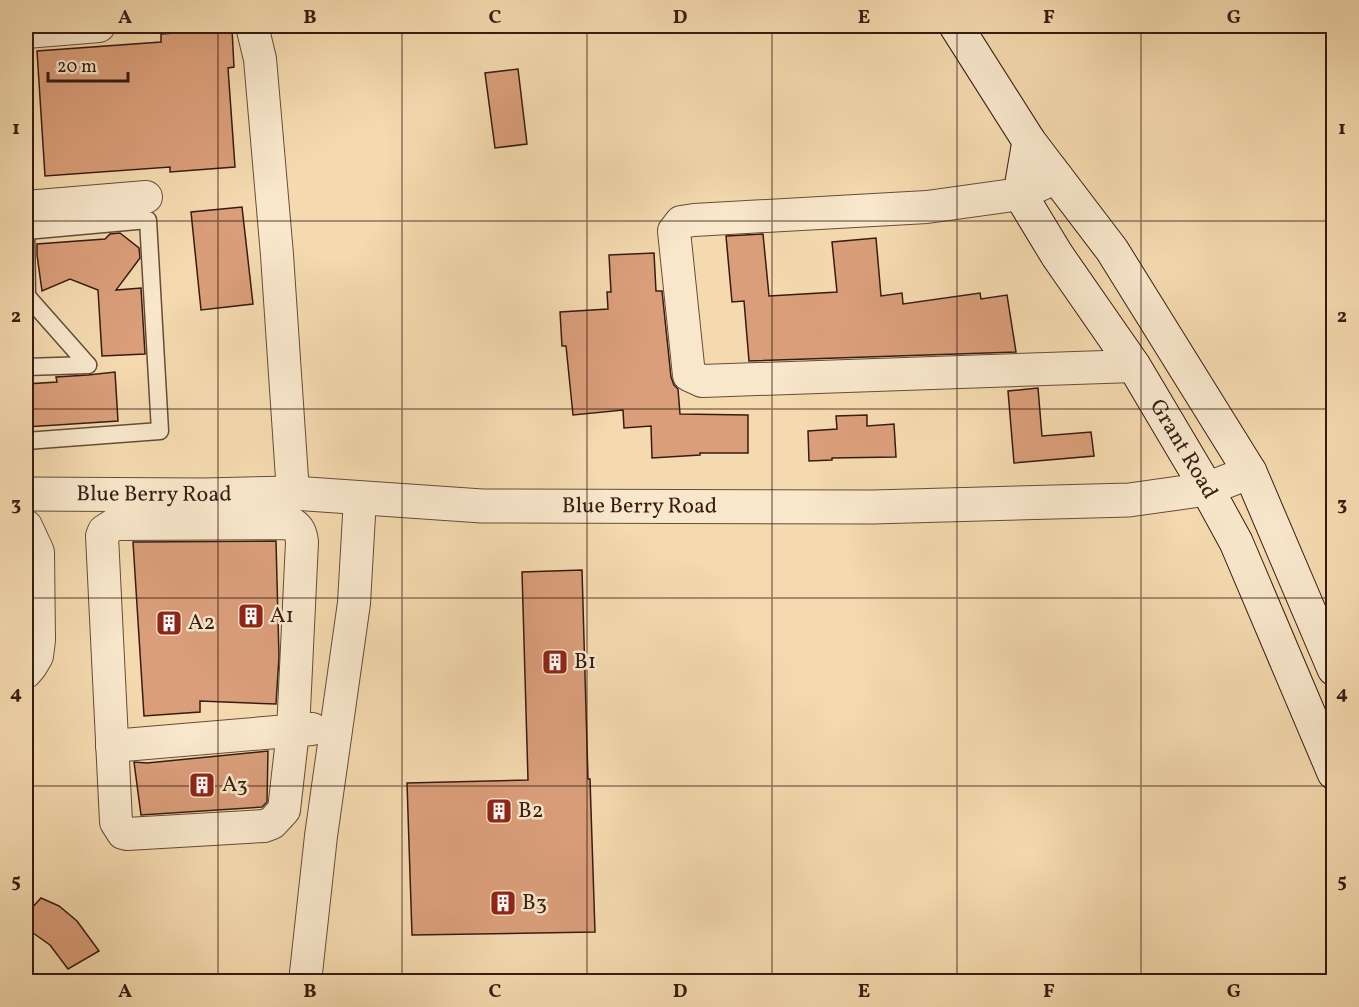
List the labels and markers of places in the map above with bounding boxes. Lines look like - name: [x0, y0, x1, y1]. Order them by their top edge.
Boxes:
- building icon: A1: [236, 601, 266, 631]
- place label: A1: [270, 601, 294, 632]
- building icon: A2: [154, 608, 184, 638]
- place label: A2: [188, 608, 215, 639]
- building icon: B1: [540, 647, 570, 677]
- place label: B1: [574, 647, 596, 678]
- building icon: A3: [187, 770, 217, 800]
- place label: A3: [222, 770, 248, 801]
- building icon: B2: [484, 796, 514, 826]
- place label: B2: [518, 796, 544, 827]
- building icon: B3: [488, 888, 518, 918]
- place label: B3: [522, 888, 547, 919]

